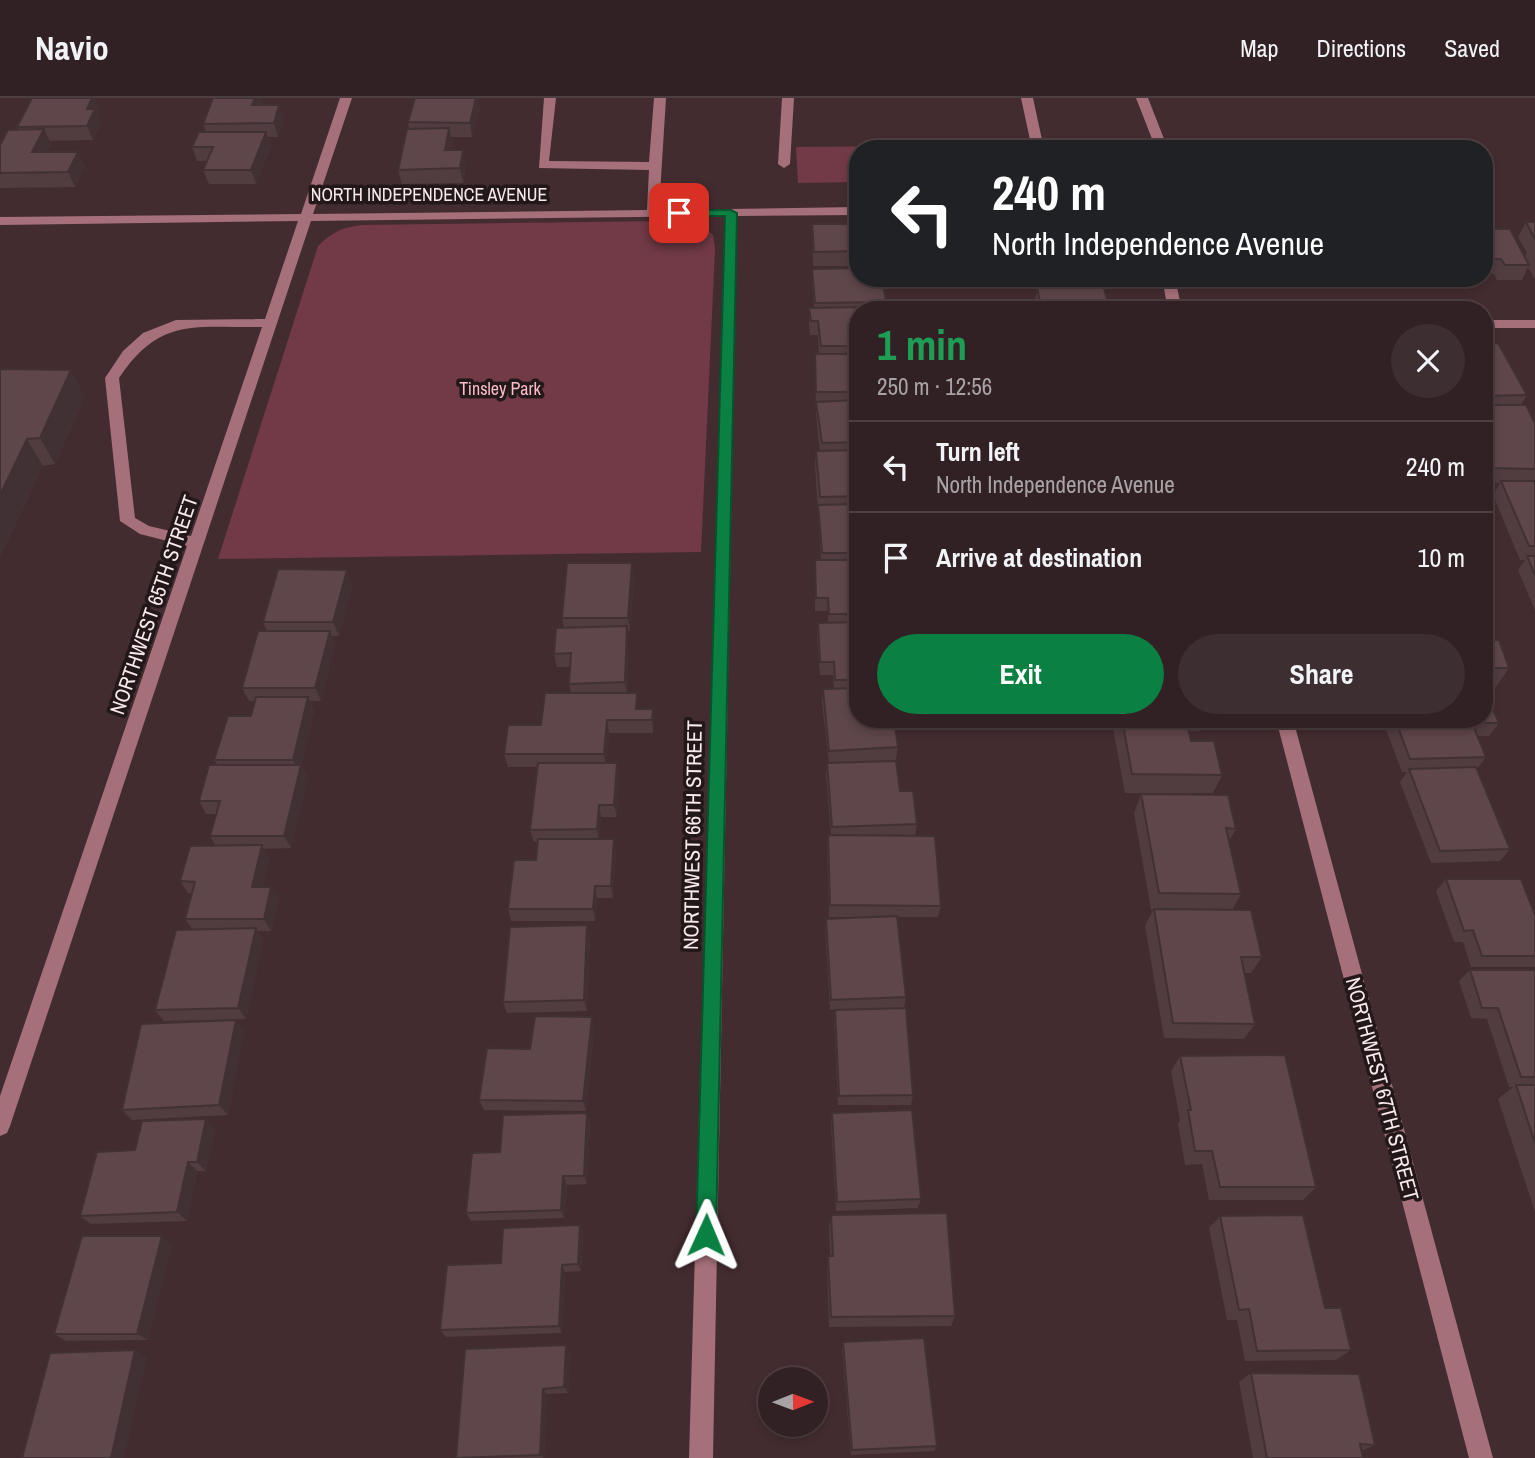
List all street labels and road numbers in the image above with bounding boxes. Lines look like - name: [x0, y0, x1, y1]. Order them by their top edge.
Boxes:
- street label: NORTH INDEPENDENCE AVENUE: [311, 182, 547, 207]
- street label: NORTHWEST 65TH STREET: [102, 491, 205, 718]
- street label: NORTHWEST 66TH STREET: [676, 719, 709, 950]
- street label: NORTHWEST 67TH STREET: [1339, 974, 1426, 1204]

